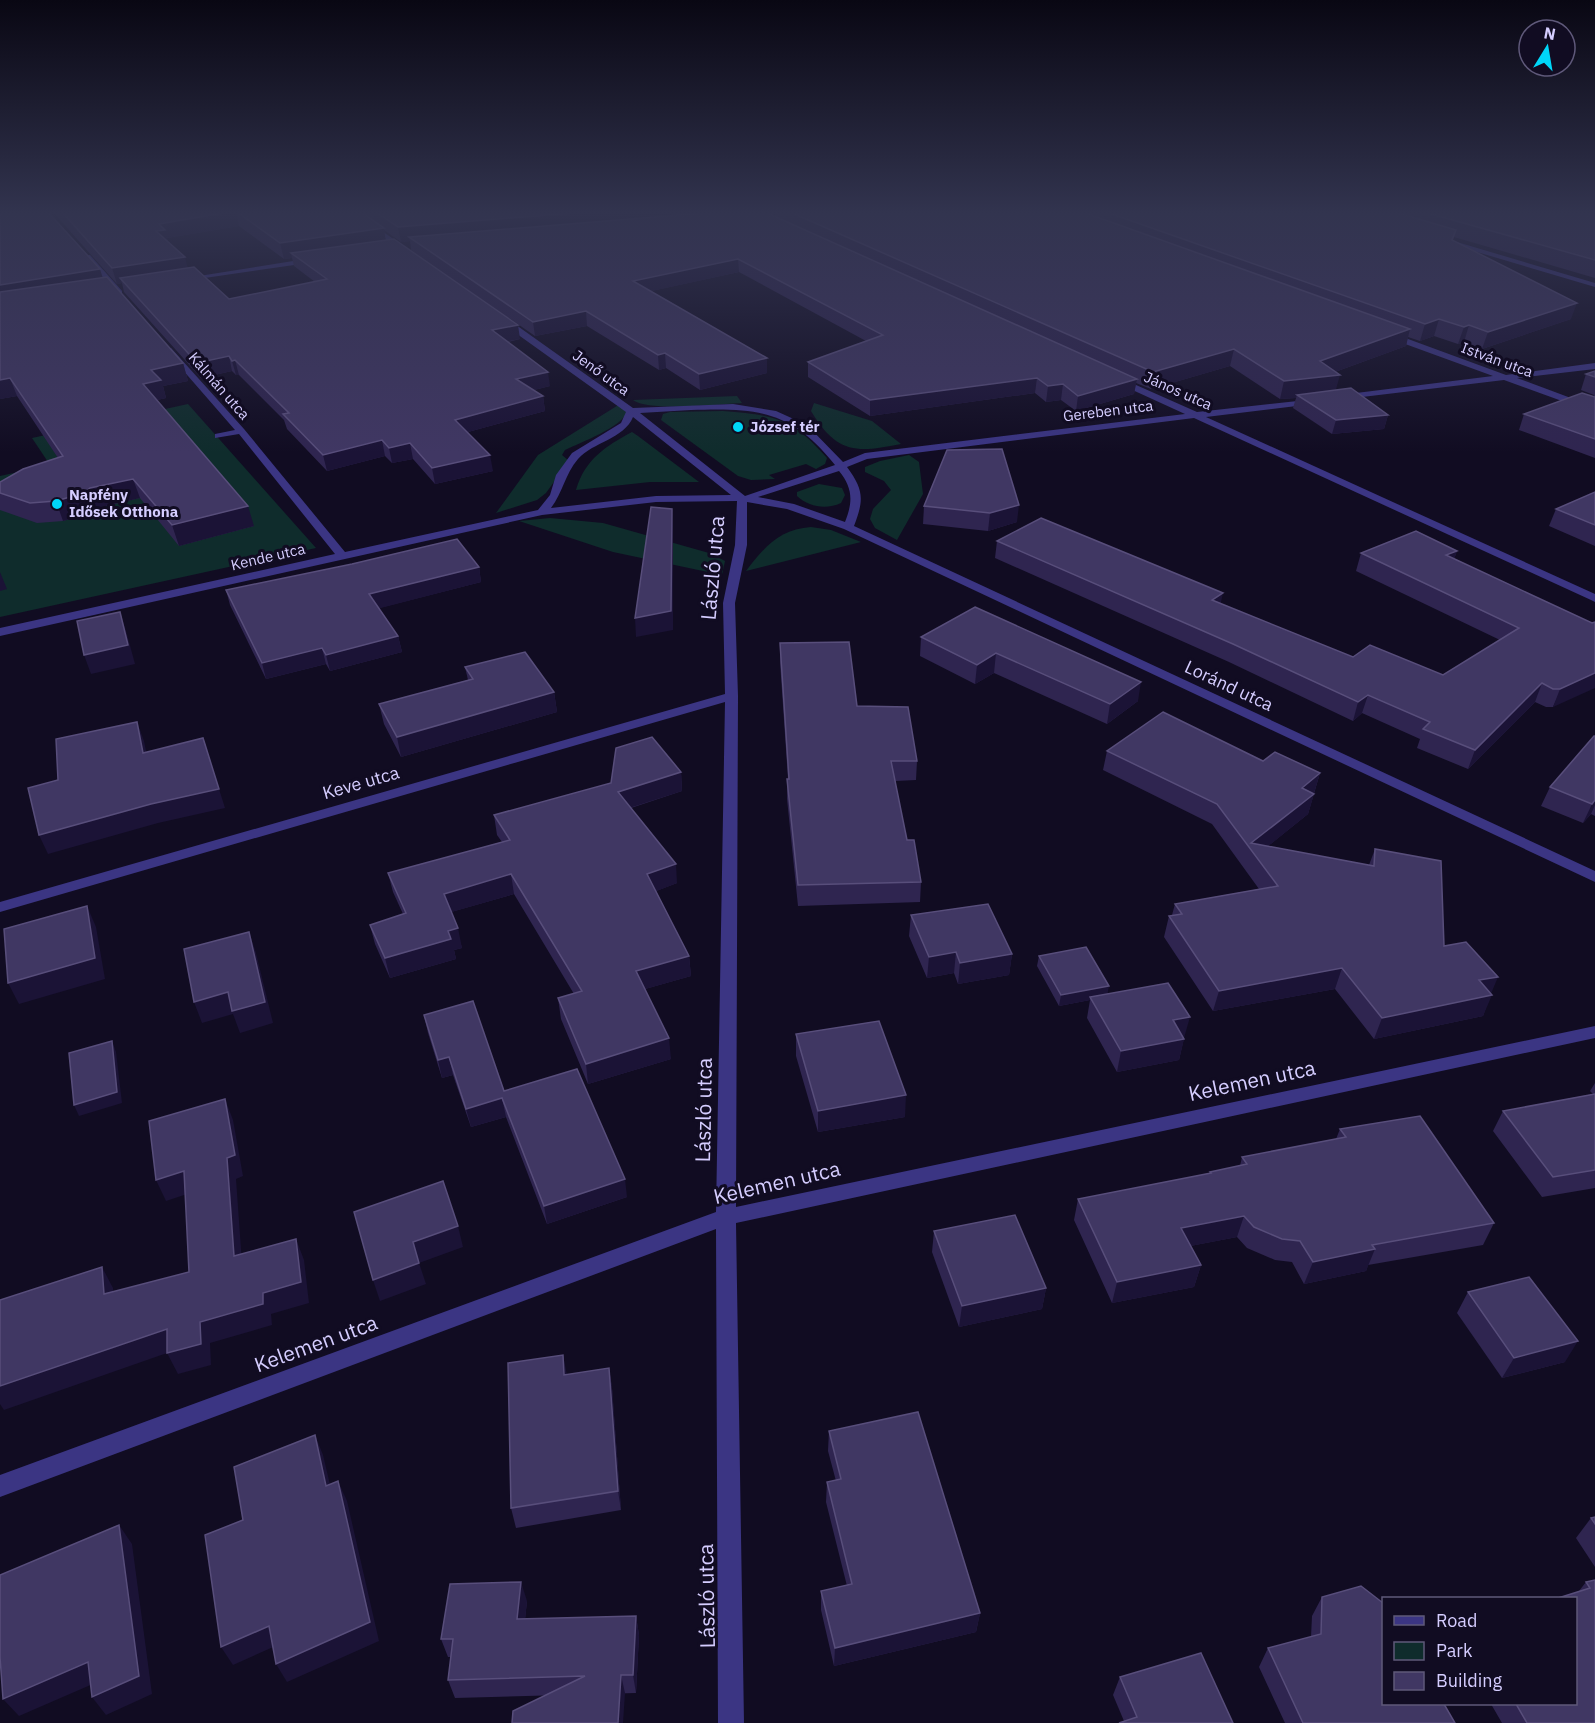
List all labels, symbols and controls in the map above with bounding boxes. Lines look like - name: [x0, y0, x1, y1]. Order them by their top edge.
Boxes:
- north arrow: [1517, 18, 1577, 78]
- text: N: [1542, 22, 1557, 44]
- street label: István utca: [1459, 338, 1536, 381]
- street label: Jenő utca: [569, 346, 633, 400]
- street label: Kálmán utca: [185, 348, 254, 424]
- street label: János utca: [1141, 367, 1215, 414]
- street label: Gereben utca: [1062, 396, 1154, 425]
- place label: József tér: [750, 417, 820, 436]
- marker: József tér: [731, 420, 745, 434]
- place label: Napfény Idősek Otthona: [69, 485, 179, 521]
- marker: Napfény Idősek Otthona: [50, 497, 64, 511]
- street label: László utca: [693, 514, 731, 621]
- street label: Kende utca: [229, 539, 307, 574]
- street label: Loránd utca: [1181, 655, 1278, 716]
- street label: Keve utca: [320, 761, 402, 804]
- street label: Kelemen utca: [1186, 1053, 1318, 1107]
- street label: László utca: [688, 1057, 718, 1163]
- street label: Kelemen utca: [711, 1154, 843, 1210]
- street label: Kelemen utca: [250, 1308, 381, 1378]
- street label: László utca: [691, 1543, 721, 1649]
- legend: [1382, 1597, 1577, 1705]
- text: Road: [1436, 1609, 1477, 1632]
- text: Park: [1436, 1639, 1473, 1662]
- text: Building: [1436, 1669, 1503, 1692]

